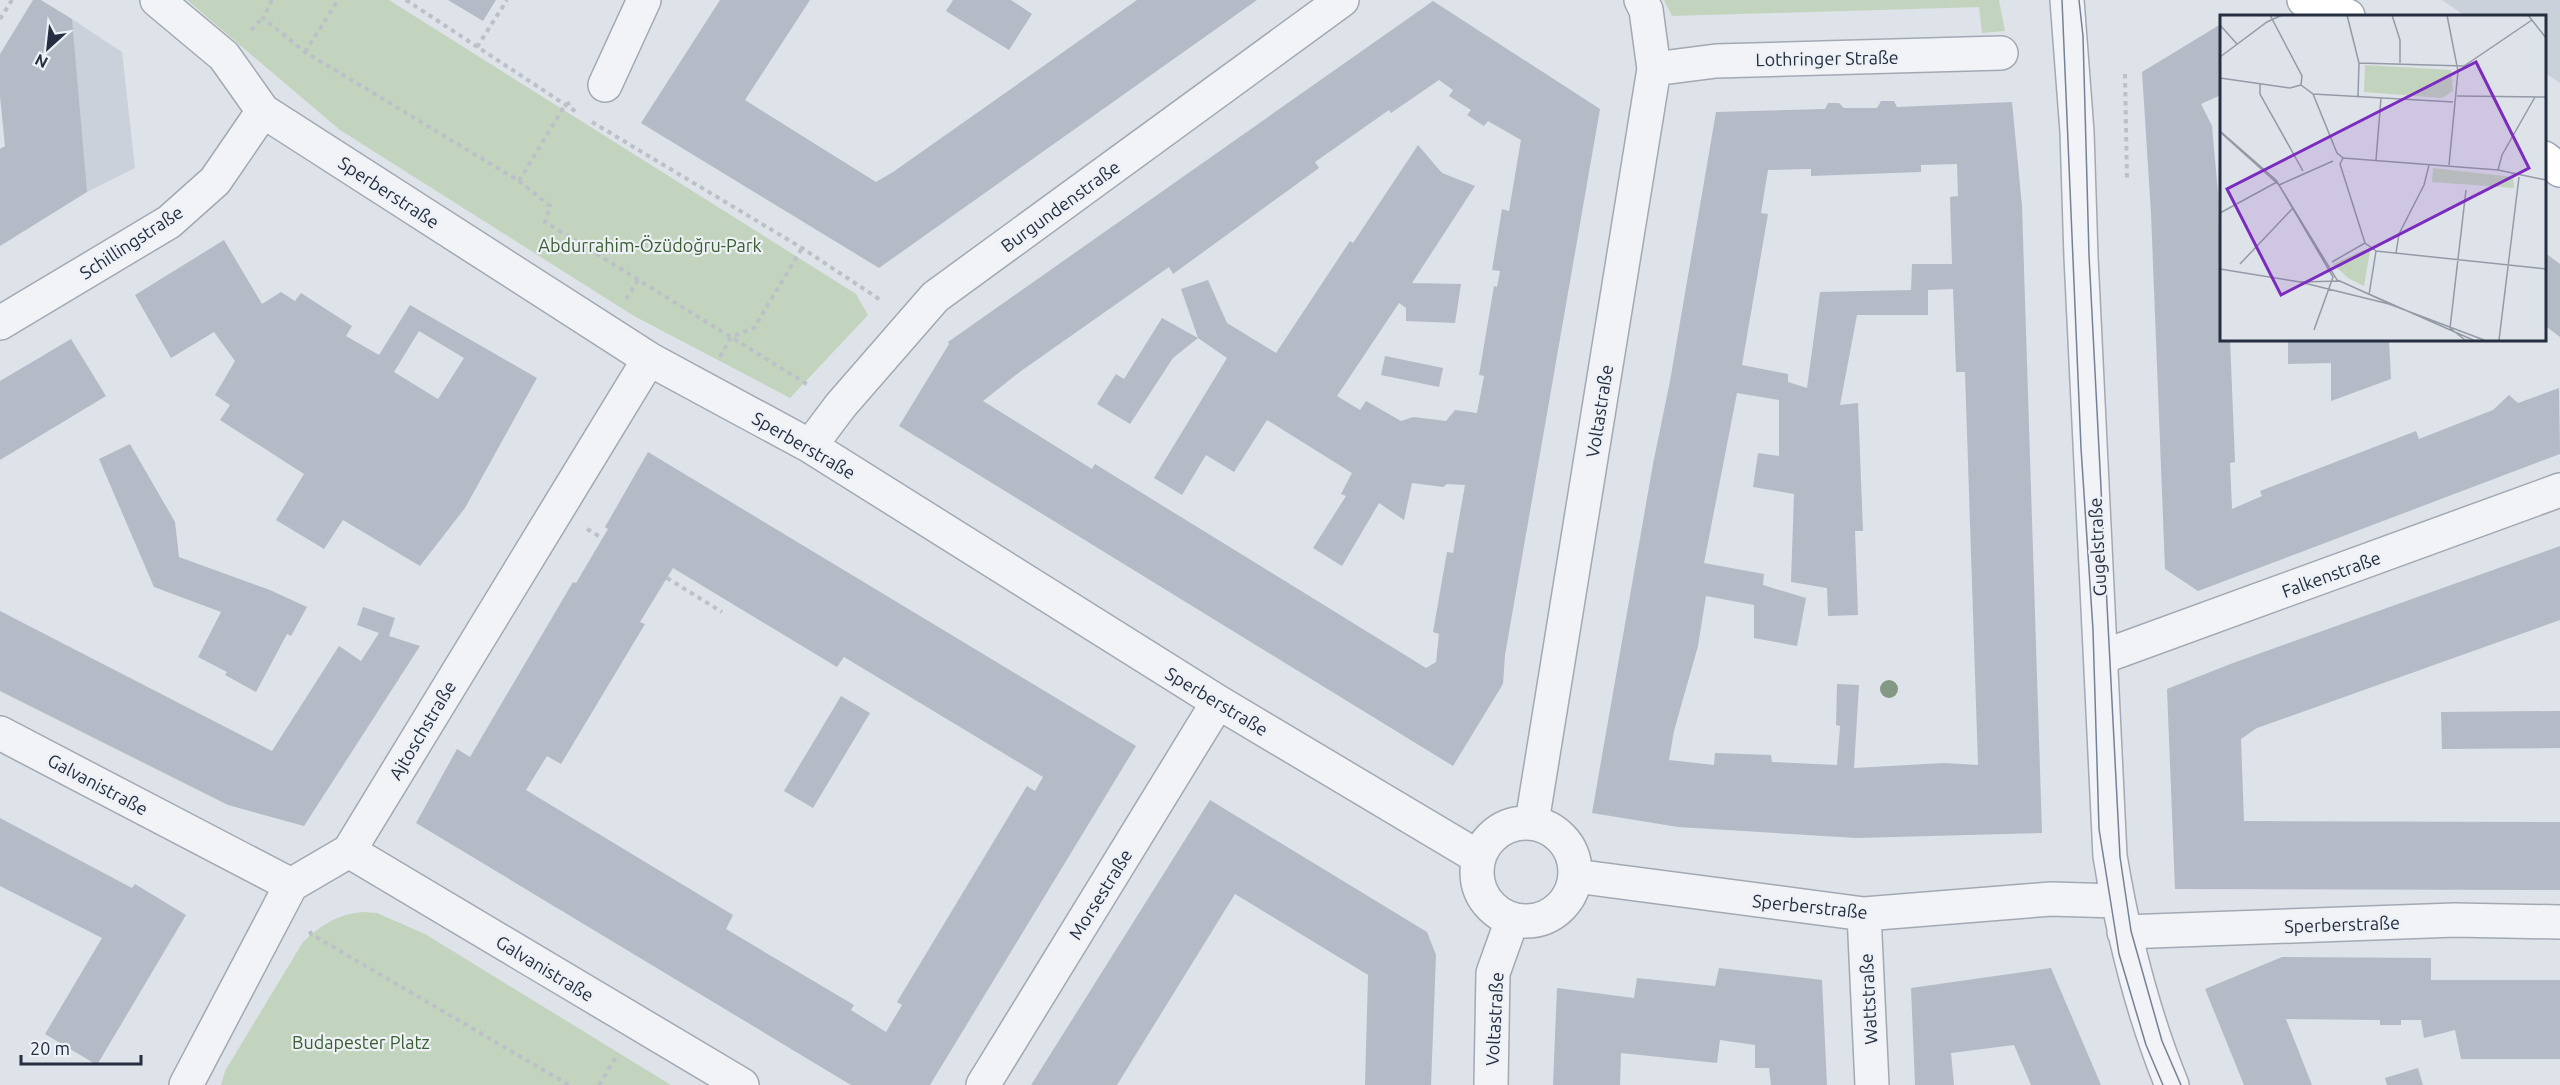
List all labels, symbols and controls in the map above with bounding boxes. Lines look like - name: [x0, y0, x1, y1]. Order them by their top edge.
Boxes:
- inset map: [2220, 15, 2545, 340]
- north arrow: [18, 18, 78, 78]
- street label: Lothringer Straße: [1755, 47, 1899, 69]
- text: N: [32, 51, 51, 72]
- street label: Sperberstraße: [335, 152, 443, 232]
- street label: Burgundenstraße: [997, 156, 1123, 256]
- street label: Schillingstraße: [76, 201, 186, 283]
- park label: Abdurrahim-Özüdoğru-Park: [538, 235, 762, 255]
- street label: Voltastraße: [1582, 363, 1616, 459]
- street label: Sperberstraße: [749, 407, 859, 483]
- street label: Gugelstraße: [2084, 497, 2110, 597]
- street label: Falkenstraße: [2279, 547, 2383, 601]
- street label: Sperberstraße: [1162, 663, 1272, 739]
- street label: Ajtoschstraße: [385, 677, 459, 783]
- street label: Galvanistraße: [45, 749, 151, 819]
- street label: Morsestraße: [1064, 845, 1136, 943]
- street label: Sperberstraße: [1751, 890, 1869, 922]
- street label: Sperberstraße: [2284, 912, 2400, 936]
- street label: Galvanistraße: [493, 931, 597, 1005]
- street label: Wattstraße: [1856, 953, 1880, 1045]
- street label: Voltastraße: [1482, 972, 1506, 1066]
- scale bar: [21, 1028, 141, 1066]
- park label: Budapester Platz: [292, 1032, 430, 1052]
- text: 20 m: [30, 1038, 70, 1058]

